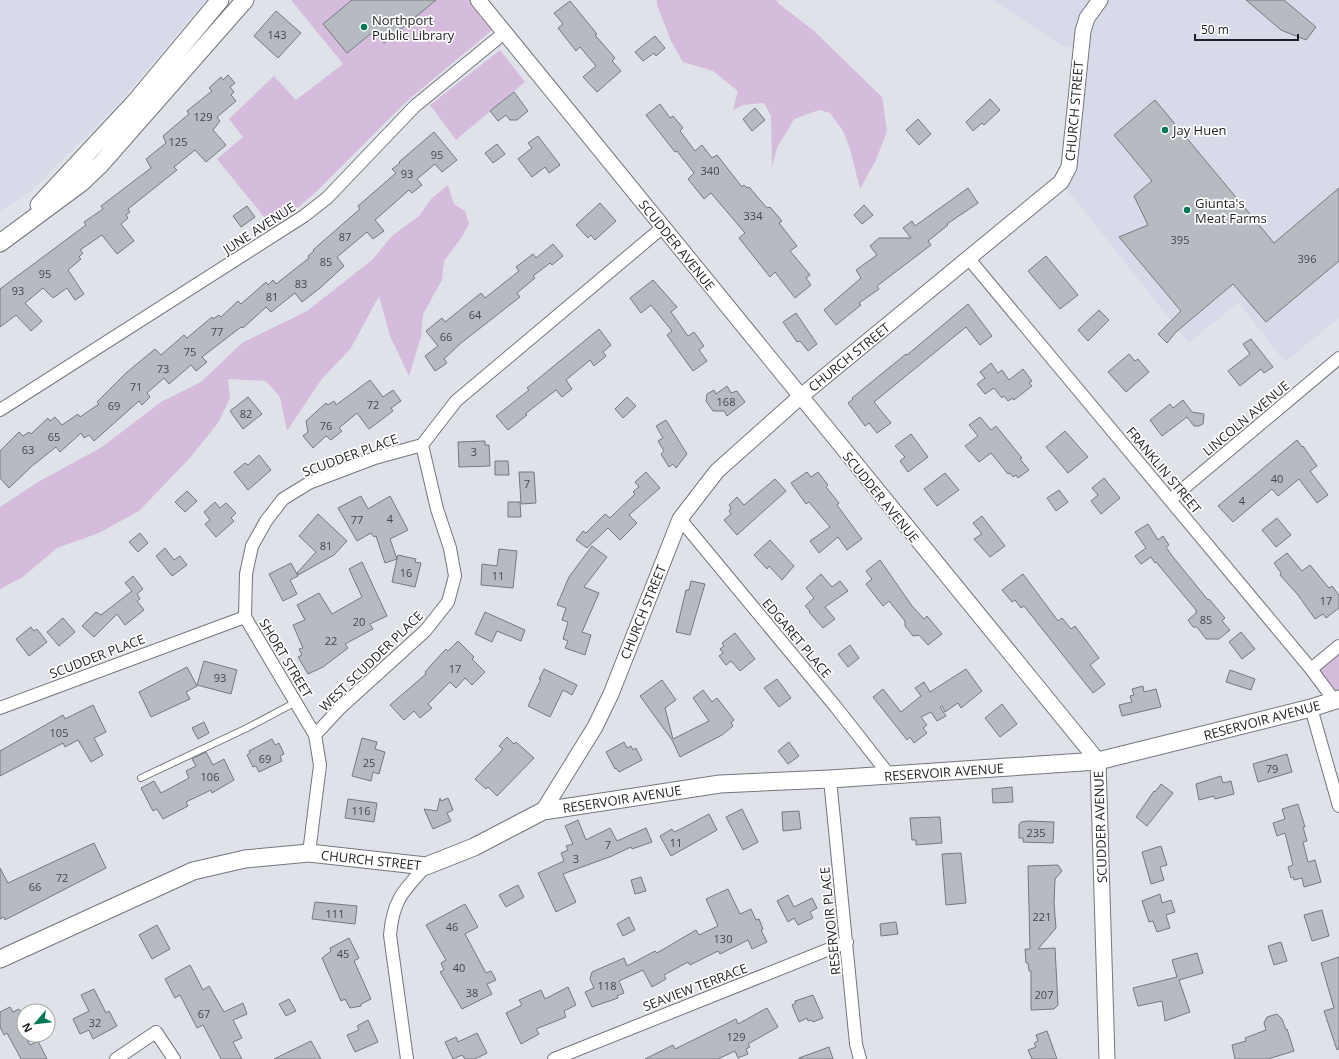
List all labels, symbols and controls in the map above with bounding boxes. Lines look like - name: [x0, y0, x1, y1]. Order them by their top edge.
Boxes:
- place label: Northport Public Library: [372, 11, 455, 44]
- scale bar: [1195, 16, 1298, 42]
- text: 50 m: [1201, 21, 1229, 38]
- marker: Northport Public Library: [359, 22, 369, 32]
- house number: 143: [268, 27, 286, 42]
- street label: CHURCH STREET: [1061, 59, 1087, 162]
- house number: 129: [194, 109, 212, 124]
- place label: Jay Huen: [1171, 121, 1226, 139]
- marker: Jay Huen: [1160, 125, 1170, 135]
- house number: 125: [169, 134, 187, 149]
- house number: 95: [431, 147, 443, 162]
- house number: 340: [701, 163, 719, 178]
- house number: 93: [401, 166, 413, 181]
- place label: Giunta's Meat Farms: [1195, 194, 1267, 227]
- street label: SCUDDER AVENUE: [635, 196, 719, 294]
- street label: JUNE AVENUE: [218, 198, 299, 259]
- marker: Giunta's Meat Farms: [1182, 205, 1192, 215]
- house number: 334: [744, 208, 763, 223]
- house number: 87: [339, 229, 351, 244]
- house number: 395: [1171, 232, 1189, 247]
- house number: 396: [1298, 251, 1316, 266]
- house number: 85: [320, 254, 332, 269]
- house number: 95: [39, 266, 51, 281]
- house number: 83: [295, 276, 307, 291]
- house number: 93: [12, 283, 24, 298]
- house number: 81: [266, 289, 278, 304]
- house number: 64: [469, 307, 482, 322]
- street label: CHURCH STREET: [804, 318, 894, 396]
- house number: 77: [211, 324, 223, 339]
- house number: 66: [440, 329, 452, 344]
- house number: 75: [184, 344, 196, 359]
- house number: 73: [157, 361, 169, 376]
- street label: LINCOLN AVENUE: [1199, 376, 1293, 460]
- house number: 71: [130, 379, 142, 394]
- house number: 168: [717, 394, 735, 409]
- house number: 72: [367, 397, 379, 412]
- house number: 69: [108, 398, 120, 413]
- house number: 82: [240, 406, 252, 421]
- house number: 76: [320, 418, 332, 433]
- street label: FRANKLIN STREET: [1122, 423, 1206, 518]
- house number: 65: [48, 429, 60, 444]
- street label: SCUDDER PLACE: [300, 429, 400, 481]
- house number: 63: [22, 442, 34, 457]
- house number: 3: [471, 444, 477, 459]
- street label: SCUDDER AVENUE: [839, 448, 923, 546]
- house number: 40: [1271, 471, 1283, 486]
- house number: 7: [524, 476, 530, 491]
- house number: 4: [1239, 493, 1246, 508]
- house number: 4: [387, 511, 394, 526]
- house number: 77: [351, 512, 363, 527]
- house number: 81: [320, 538, 332, 553]
- street label: CHURCH STREET: [616, 561, 670, 662]
- house number: 16: [400, 565, 412, 580]
- house number: 11: [492, 568, 504, 583]
- house number: 17: [1320, 593, 1332, 608]
- street label: EDGARET PLACE: [758, 595, 836, 681]
- street label: WEST SCUDDER PLACE: [315, 607, 427, 715]
- house number: 85: [1200, 612, 1212, 627]
- house number: 20: [353, 614, 365, 629]
- street label: SHORT STREET: [255, 615, 317, 702]
- street label: SCUDDER PLACE: [47, 630, 147, 682]
- house number: 22: [325, 633, 337, 648]
- house number: 17: [449, 661, 461, 676]
- house number: 93: [214, 670, 226, 685]
- street label: RESERVOIR AVENUE: [1202, 696, 1322, 744]
- house number: 105: [50, 725, 68, 740]
- house number: 69: [259, 751, 271, 766]
- house number: 25: [363, 755, 375, 770]
- street label: RESERVOIR AVENUE: [883, 759, 1005, 785]
- house number: 79: [1266, 761, 1278, 776]
- house number: 106: [201, 769, 219, 784]
- street label: SCUDDER AVENUE: [1089, 771, 1111, 883]
- street label: RESERVOIR AVENUE: [561, 781, 683, 817]
- house number: 116: [352, 803, 370, 818]
- house number: 235: [1027, 825, 1045, 840]
- house number: 11: [670, 835, 682, 850]
- house number: 7: [605, 837, 611, 852]
- street label: CHURCH STREET: [320, 846, 423, 874]
- house number: 3: [573, 851, 579, 866]
- street label: RESERVOIR PLACE: [815, 866, 845, 976]
- house number: 72: [56, 870, 68, 885]
- house number: 66: [29, 879, 41, 894]
- house number: 111: [326, 906, 344, 921]
- house number: 221: [1033, 909, 1051, 924]
- house number: 46: [446, 919, 458, 934]
- house number: 130: [714, 931, 732, 946]
- house number: 45: [337, 946, 349, 961]
- street label: SEAVIEW TERRACE: [640, 959, 750, 1015]
- house number: 40: [453, 960, 465, 975]
- house number: 118: [598, 978, 616, 993]
- house number: 38: [466, 985, 478, 1000]
- house number: 207: [1035, 987, 1053, 1002]
- north arrow: [16, 1003, 56, 1043]
- house number: 67: [198, 1006, 210, 1021]
- house number: 32: [89, 1015, 101, 1030]
- text: N: [18, 1020, 35, 1035]
- house number: 129: [727, 1029, 745, 1044]

